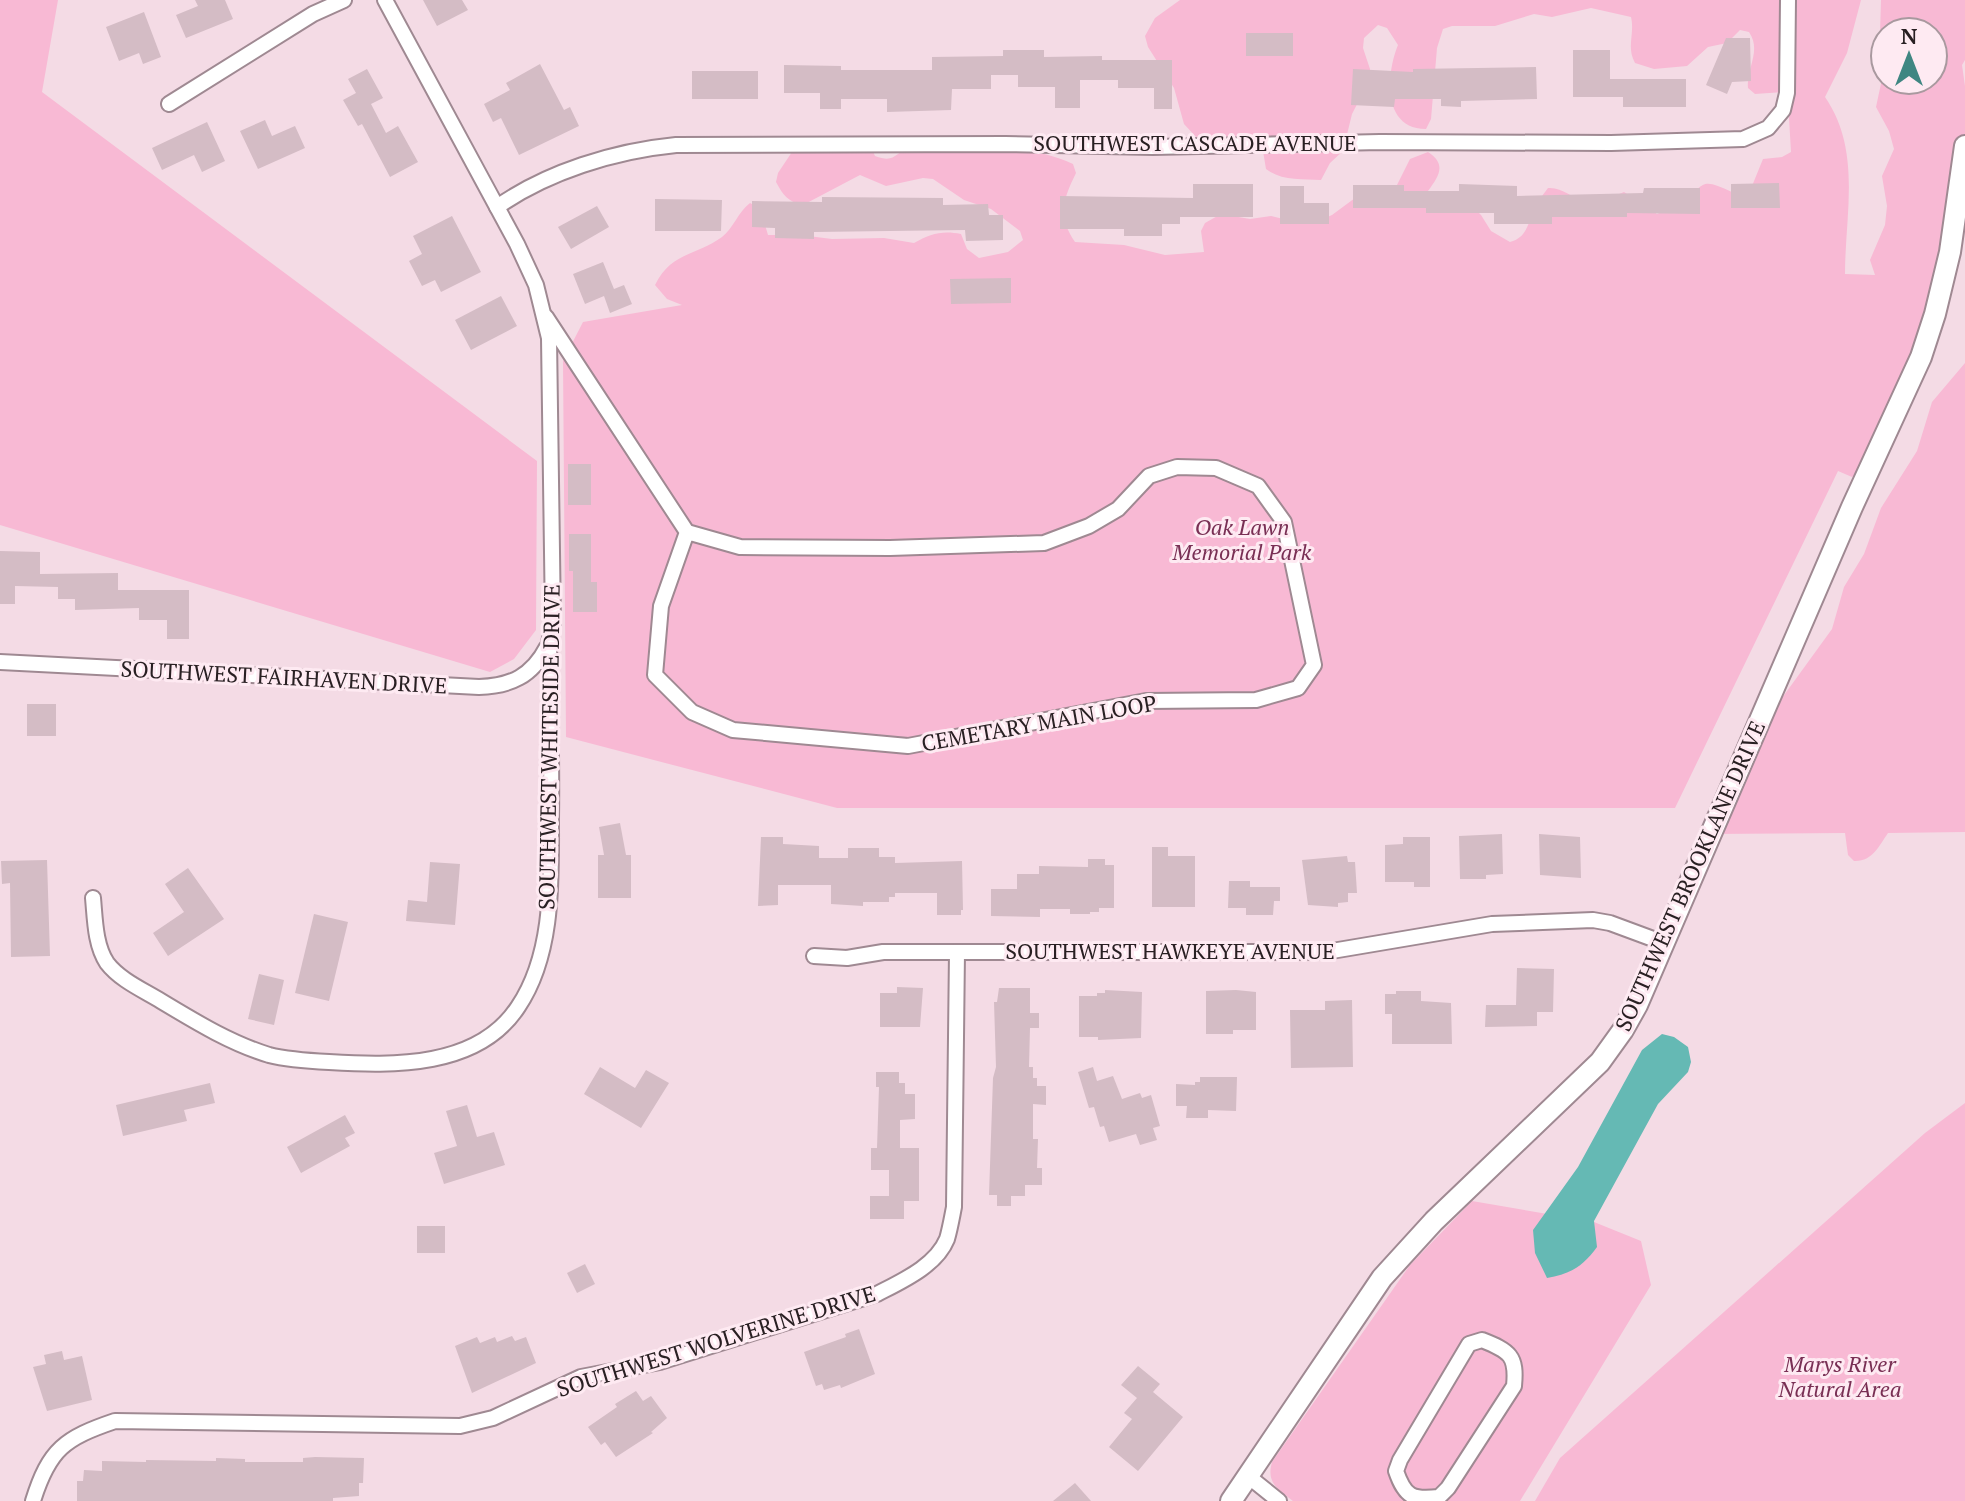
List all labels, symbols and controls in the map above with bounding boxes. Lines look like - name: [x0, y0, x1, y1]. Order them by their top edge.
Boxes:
- north arrow: [1869, 16, 1949, 96]
- text: N: [1901, 21, 1918, 50]
- street label: SOUTHWEST CASCADE AVENUE: [1033, 128, 1357, 157]
- park label: Oak Lawn Memorial Park: [1172, 512, 1312, 566]
- street label: SOUTHWEST WHITESIDE DRIVE: [531, 584, 566, 910]
- street label: SOUTHWEST FAIRHAVEN DRIVE: [120, 653, 448, 700]
- street label: CEMETARY MAIN LOOP: [919, 688, 1159, 757]
- street label: SOUTHWEST BROOKLANE DRIVE: [1608, 716, 1771, 1036]
- street label: SOUTHWEST HAWKEYE AVENUE: [1005, 936, 1335, 965]
- street label: SOUTHWEST WOLVERINE DRIVE: [553, 1278, 879, 1403]
- park label: Marys River Natural Area: [1778, 1349, 1901, 1403]

